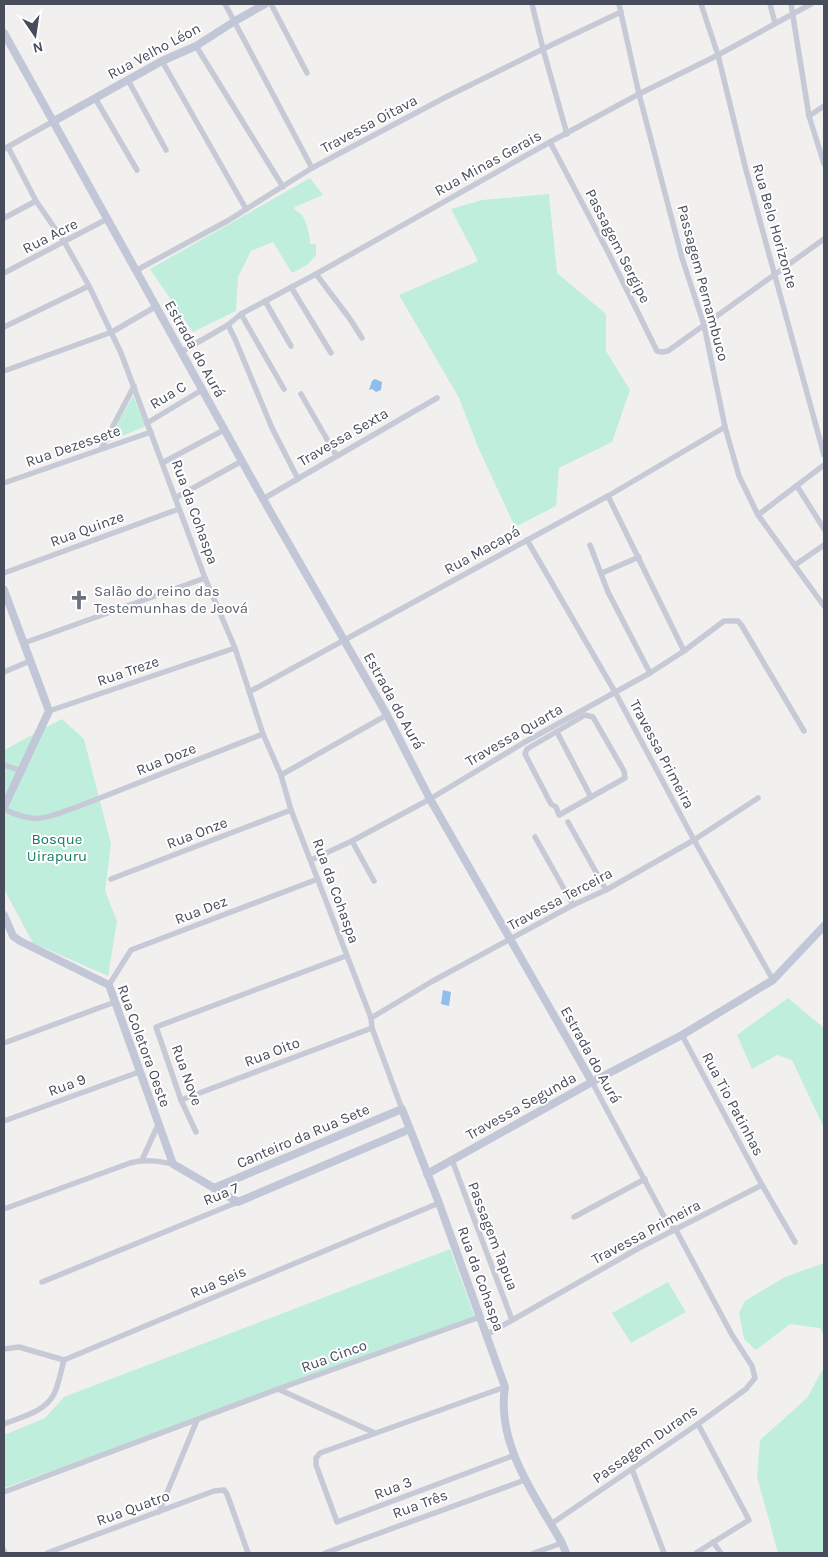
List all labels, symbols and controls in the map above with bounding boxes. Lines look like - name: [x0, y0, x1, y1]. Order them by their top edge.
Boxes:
- north arrow: [10, 10, 60, 60]
- street label: Rua Velho Léon: [104, 19, 204, 83]
- text: N: [31, 38, 45, 57]
- street label: Travessa Oitava: [318, 91, 420, 157]
- street label: Rua Minas Gerais: [431, 126, 545, 200]
- street label: Rua Belo Horizonte: [749, 162, 801, 290]
- street label: Passagem Sergipe: [581, 186, 655, 306]
- street label: Passagem Pernambuco: [673, 203, 733, 363]
- street label: Rua Acre: [19, 214, 81, 258]
- street label: Estrada do Aurá: [161, 297, 229, 401]
- street label: Rua C: [147, 377, 189, 413]
- street label: Travessa Sexta: [295, 404, 391, 470]
- street label: Rua Dezessete: [23, 421, 123, 471]
- street label: Rua da Cohaspa: [168, 457, 222, 567]
- street label: Rua Quinze: [48, 507, 126, 551]
- street label: Rua Macapá: [441, 522, 523, 578]
- place label: Salão do reino das Testemunhas de Jeová: [94, 582, 248, 617]
- church icon: Salão do reino das Testemunhas de Jeová: [68, 589, 90, 611]
- street label: Estrada do Aurá: [360, 649, 428, 753]
- street label: Rua Treze: [95, 652, 161, 690]
- street label: Travessa Primeira: [626, 696, 698, 812]
- street label: Travessa Quarta: [462, 700, 566, 770]
- street label: Rua Doze: [133, 739, 199, 779]
- street label: Rua Onze: [164, 813, 230, 853]
- park label: Bosque Uirapuru: [27, 830, 87, 865]
- street label: Rua da Cohaspa: [309, 836, 363, 946]
- street label: Travessa Terceira: [505, 864, 615, 934]
- street label: Rua Dez: [172, 892, 230, 928]
- street label: Rua Coletora Oeste: [113, 982, 175, 1110]
- street label: Estrada do Aurá: [557, 1003, 625, 1107]
- street label: Rua Oito: [242, 1033, 302, 1071]
- street label: Rua Nove: [168, 1042, 206, 1108]
- street label: Rua Tio Patinhas: [698, 1049, 768, 1159]
- street label: Travessa Segunda: [463, 1068, 579, 1144]
- street label: Rua 9: [46, 1070, 88, 1100]
- street label: Canteiro da Rua Sete: [234, 1100, 372, 1172]
- street label: Rua 7: [200, 1179, 242, 1209]
- street label: Passagem Tapua: [464, 1179, 522, 1293]
- street label: Travessa Primeira: [588, 1196, 704, 1268]
- street label: Rua da Cohaspa: [454, 1224, 508, 1334]
- street label: Rua Seis: [187, 1262, 249, 1302]
- street label: Rua Cinco: [299, 1336, 369, 1376]
- street label: Passagem Durans: [589, 1401, 701, 1487]
- street label: Rua 3: [372, 1473, 414, 1503]
- street label: Rua Quatro: [94, 1486, 172, 1530]
- street label: Rua Três: [390, 1486, 450, 1522]

